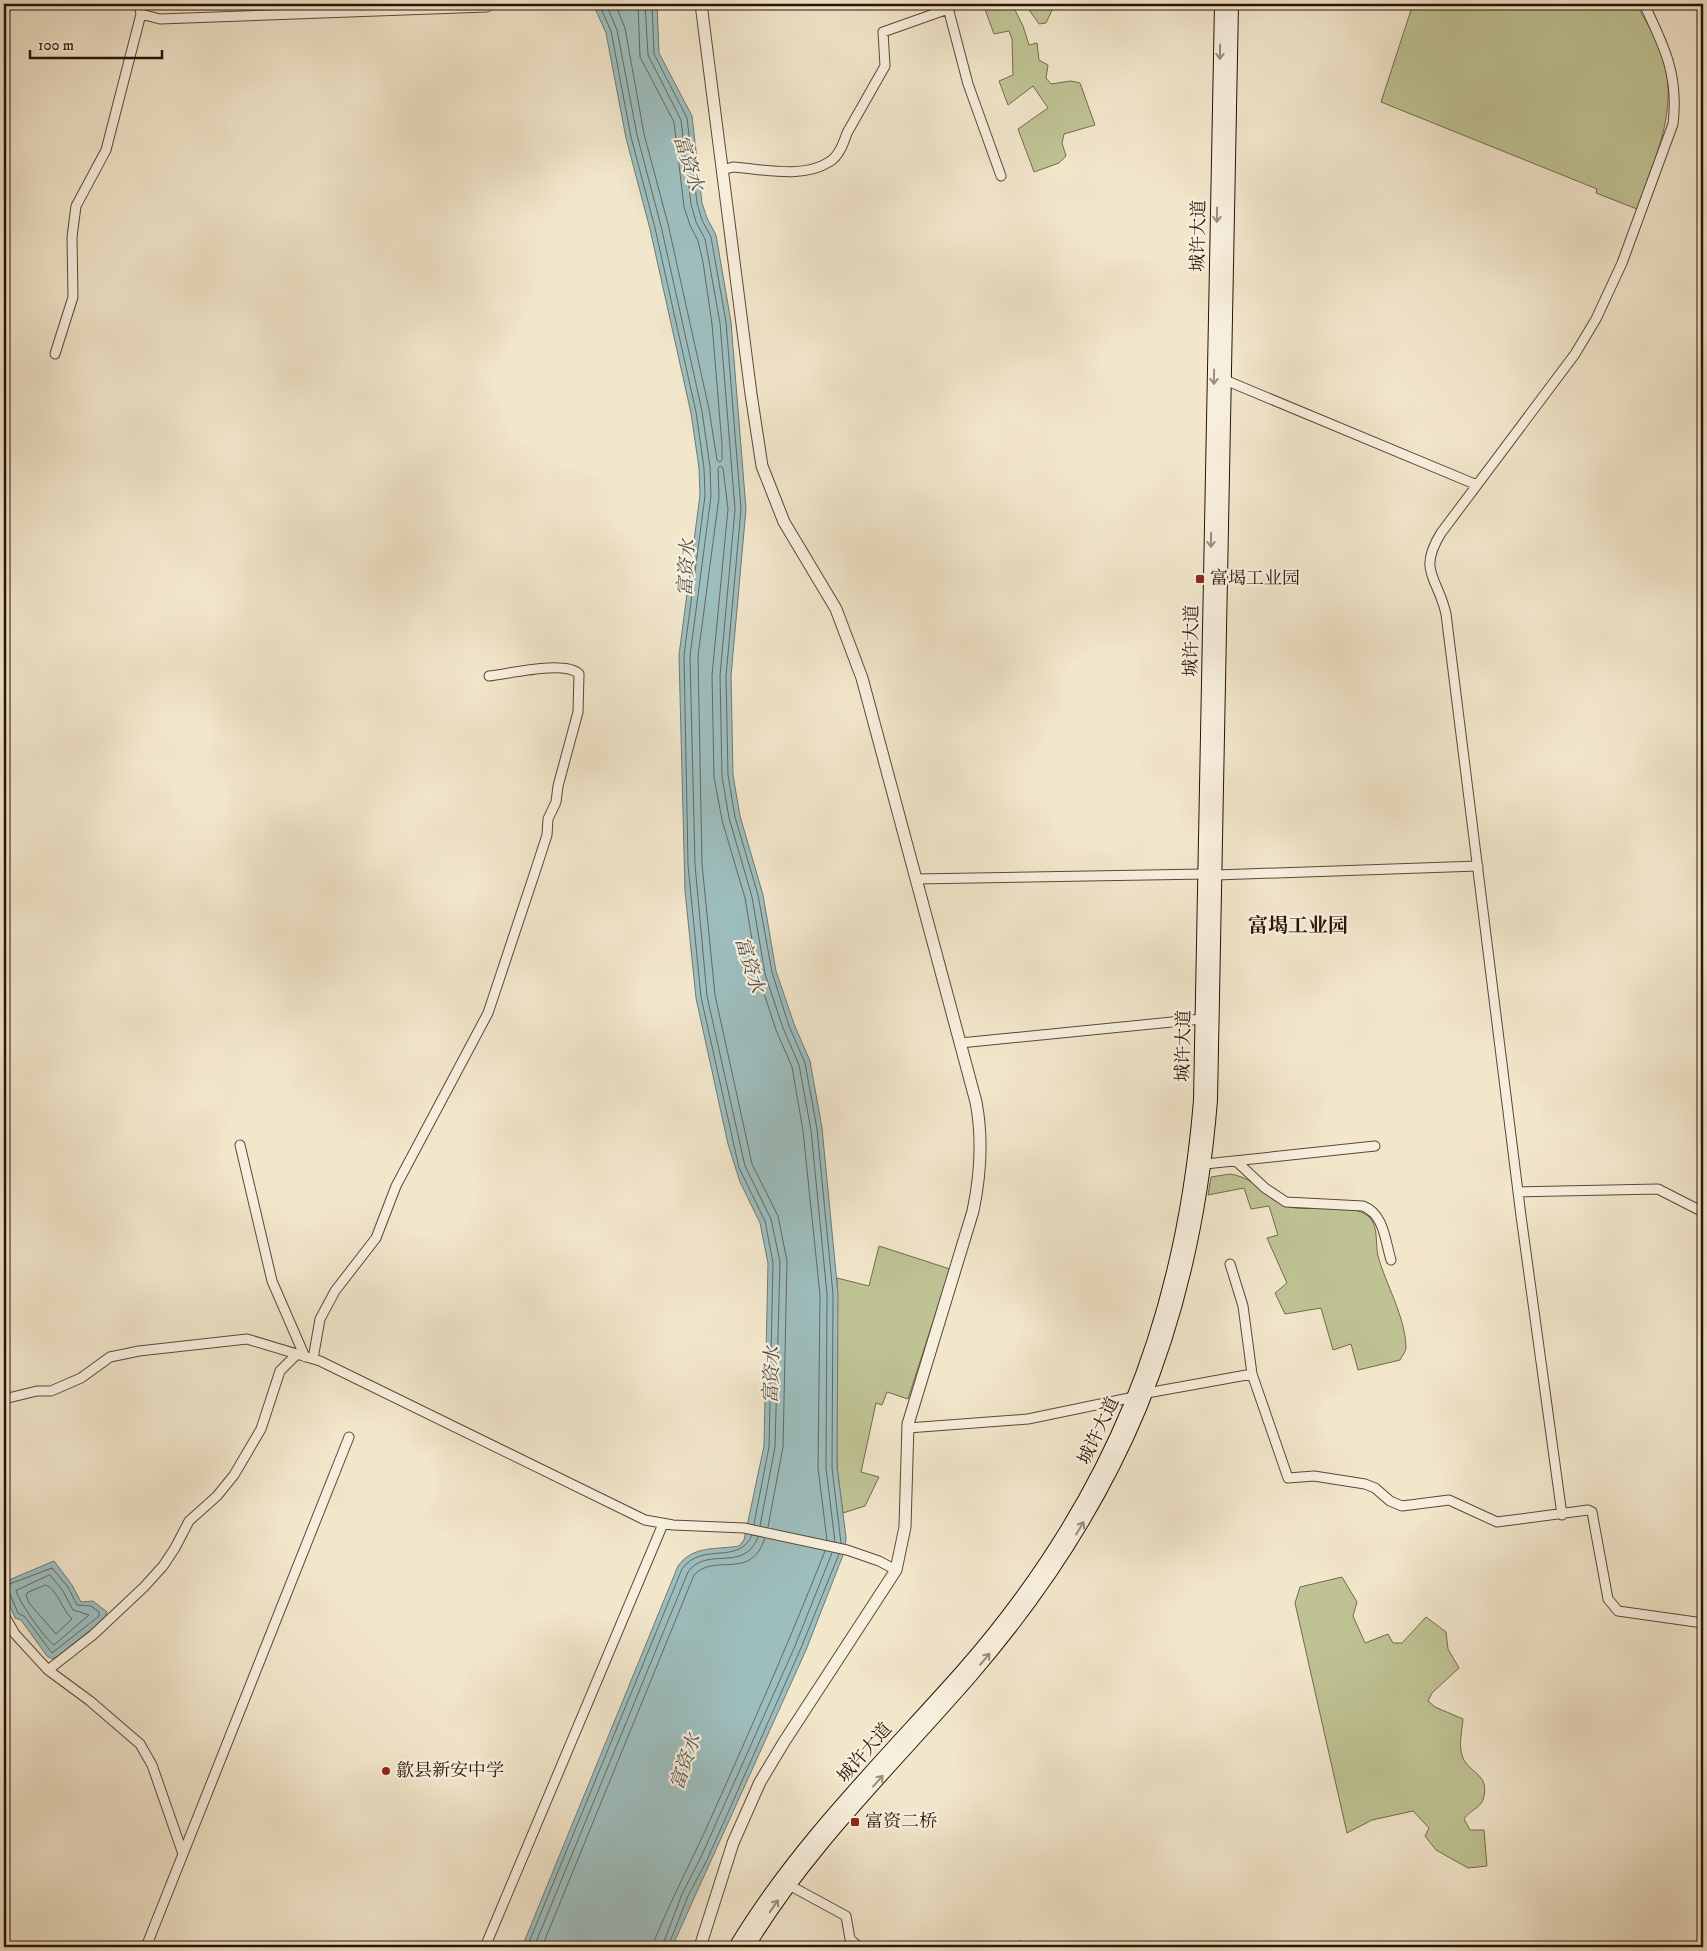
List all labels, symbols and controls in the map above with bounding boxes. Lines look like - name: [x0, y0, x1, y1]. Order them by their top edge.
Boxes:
- scale bar: [30, 28, 162, 60]
- text: 100 m: [38, 36, 74, 55]
- one-way arrow: [1215, 44, 1225, 60]
- water label: 富资水: [668, 132, 708, 196]
- street label: 城许大道: [1187, 200, 1211, 272]
- one-way arrow: [1212, 206, 1222, 223]
- one-way arrow: [1209, 369, 1219, 385]
- one-way arrow: [1206, 532, 1215, 548]
- water label: 富资水: [674, 537, 700, 597]
- place label: 富堨工业园: [1210, 568, 1300, 590]
- marker: 富堨工业园: [1194, 573, 1206, 585]
- street label: 城许大道: [1180, 605, 1204, 677]
- district label: 富堨工业园: [1248, 914, 1348, 939]
- water label: 富资水: [730, 934, 769, 998]
- street label: 城许大道: [1172, 1010, 1196, 1082]
- water label: 富资水: [760, 1344, 785, 1404]
- street label: 城许大道: [1074, 1394, 1124, 1468]
- one-way arrow: [1076, 1521, 1086, 1535]
- one-way arrow: [980, 1653, 991, 1666]
- street label: 城许大道: [833, 1719, 897, 1787]
- water label: 富资水: [666, 1729, 707, 1793]
- place label: 歙县新安中学: [396, 1760, 504, 1782]
- marker: 歙县新安中学: [380, 1765, 392, 1777]
- one-way arrow: [872, 1775, 883, 1788]
- place label: 富资二桥: [865, 1811, 937, 1833]
- marker: 富资二桥: [849, 1816, 861, 1828]
- one-way arrow: [769, 1899, 779, 1913]

